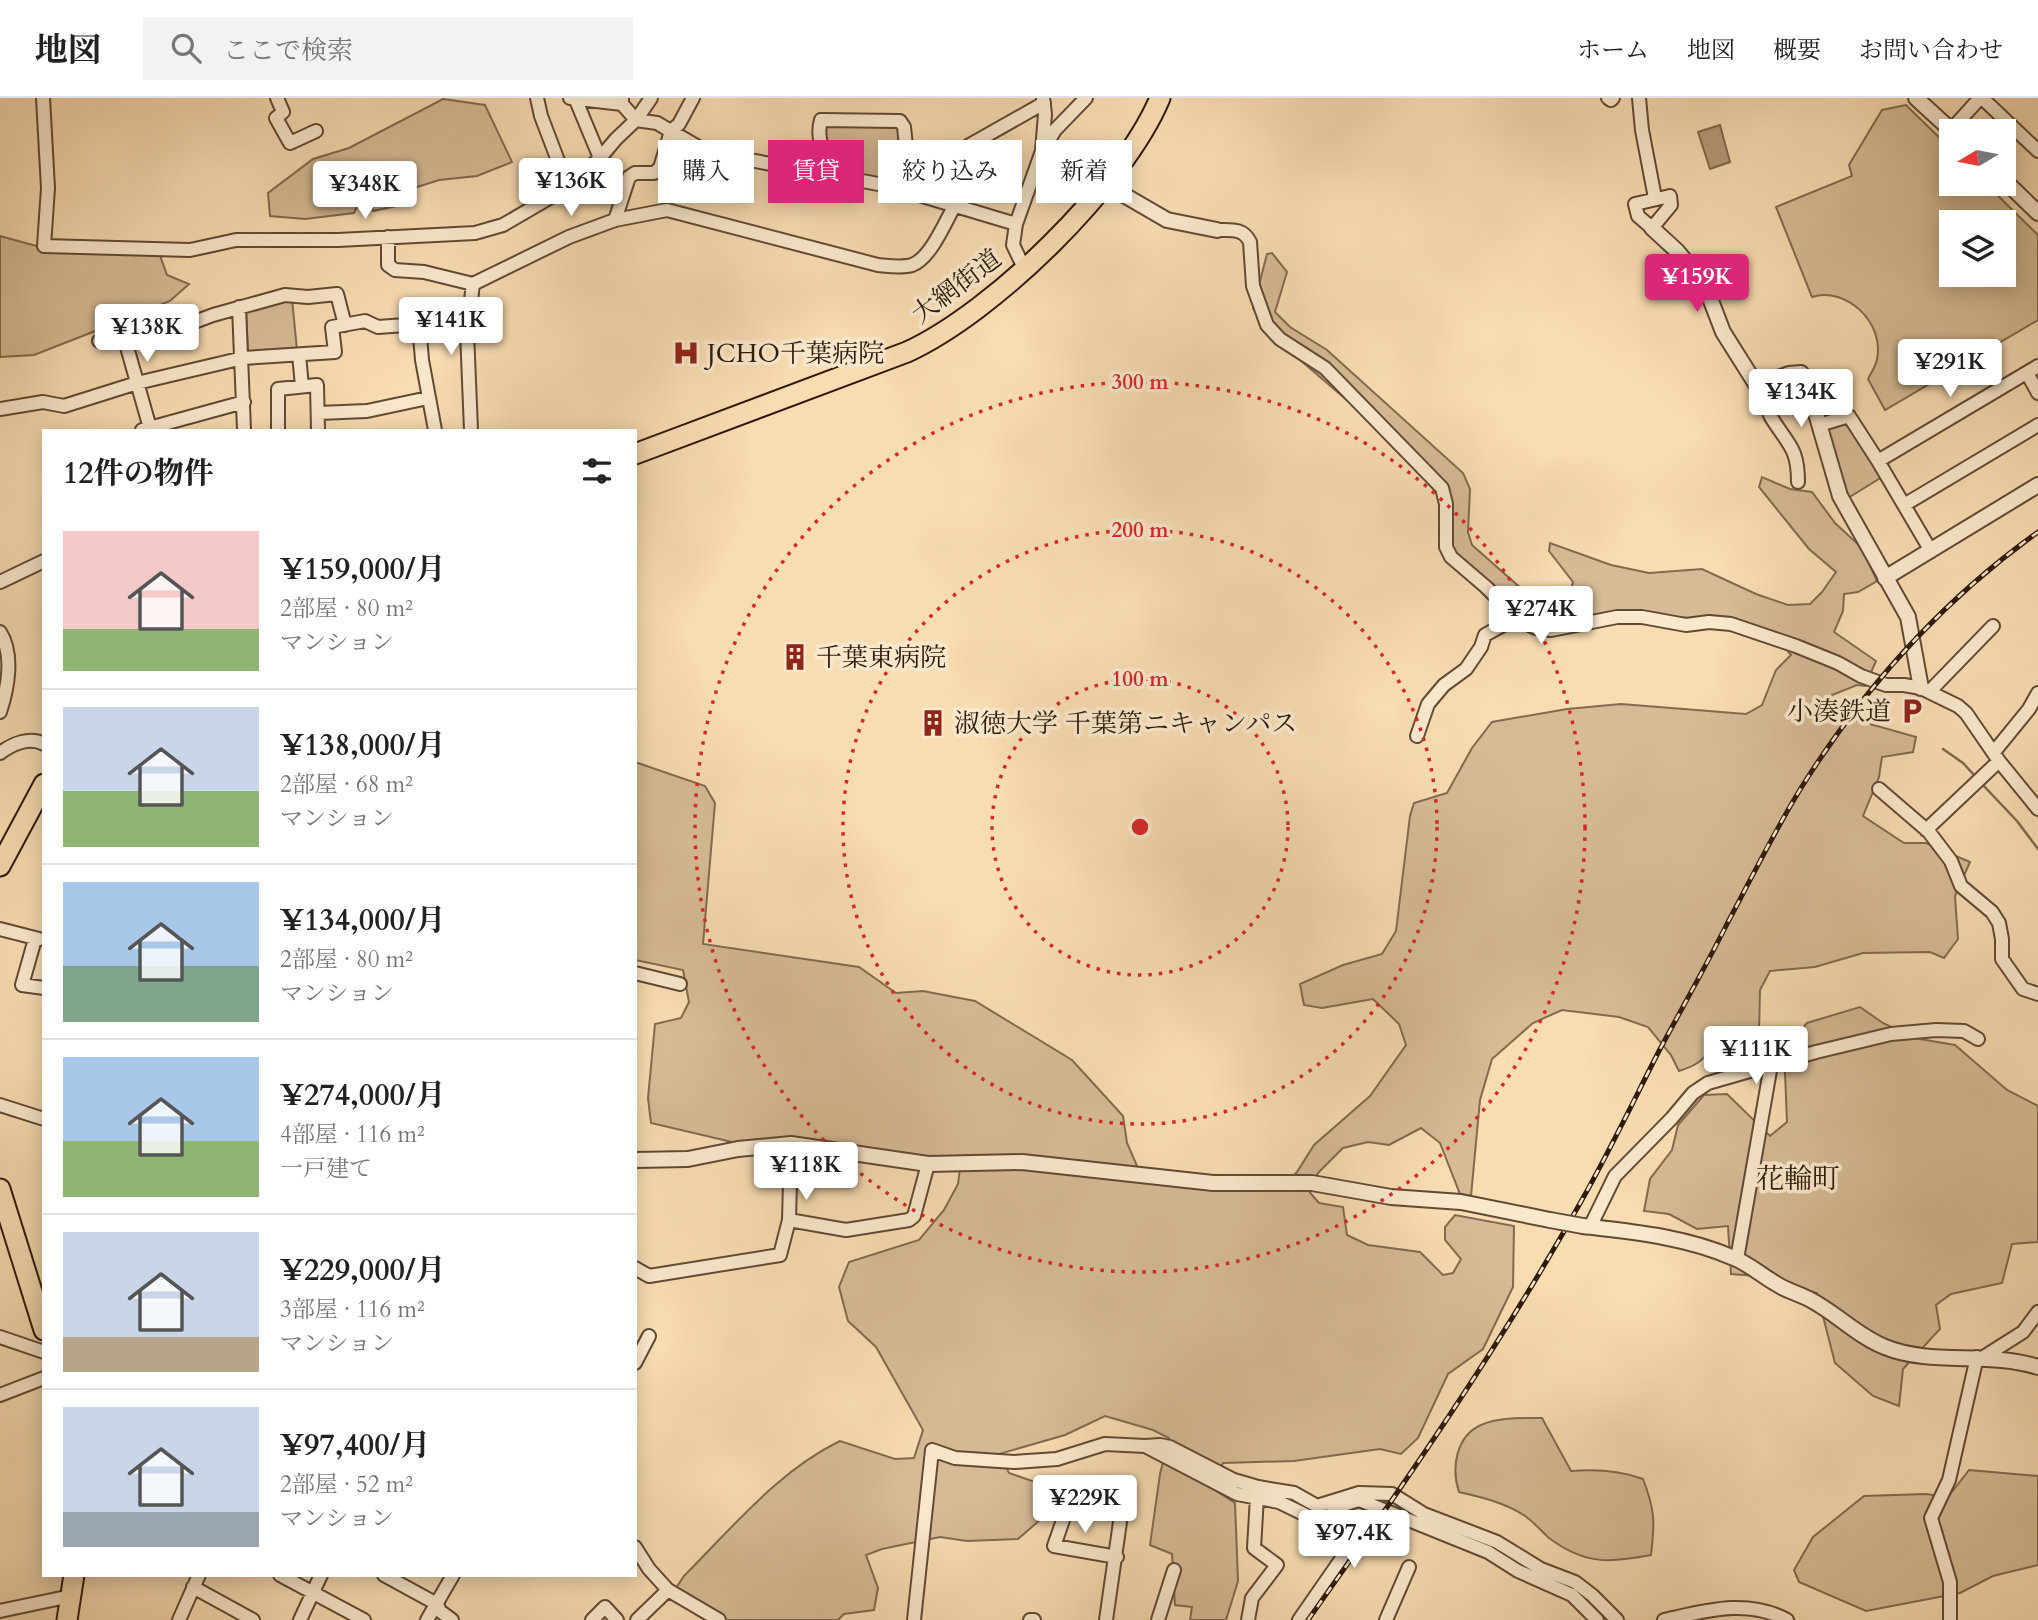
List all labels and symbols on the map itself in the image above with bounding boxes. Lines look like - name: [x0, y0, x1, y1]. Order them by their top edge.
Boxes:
- north arrow: [1939, 119, 2016, 196]
- pin: ¥136K: [522, 158, 620, 218]
- pin: ¥348K: [316, 162, 414, 221]
- street label: 大網街道: [904, 241, 1008, 332]
- pin: ¥159K: [1648, 254, 1746, 314]
- pin: ¥141K: [402, 298, 500, 357]
- pin: ¥138K: [98, 304, 196, 364]
- place label: JCHO千葉病院: [703, 336, 884, 371]
- hospital icon: JCHO千葉病院: [671, 338, 701, 368]
- pin: ¥291K: [1901, 340, 1999, 399]
- text: 300 m: [1111, 368, 1169, 397]
- pin: ¥134K: [1752, 370, 1850, 429]
- text: 200 m: [1111, 516, 1169, 545]
- pin: ¥274K: [1492, 587, 1590, 646]
- place label: 千葉東病院: [816, 640, 946, 675]
- building icon: 千葉東病院: [780, 642, 810, 672]
- text: 100 m: [1111, 665, 1169, 694]
- place label: 小湊鉄道: [1787, 694, 1891, 729]
- parking icon: 小湊鉄道: [1897, 696, 1927, 726]
- place label: 淑徳大学 千葉第ニキャンパス: [954, 706, 1297, 741]
- building icon: 淑徳大学 千葉第ニキャンパス: [918, 708, 948, 738]
- centre of rings: [1128, 815, 1152, 839]
- pin: ¥111K: [1707, 1026, 1805, 1086]
- pin: ¥118K: [757, 1142, 855, 1202]
- district label: 花輪町: [1756, 1160, 1840, 1198]
- pin: ¥229K: [1036, 1476, 1134, 1535]
- pin: ¥97.4K: [1297, 1510, 1411, 1570]

